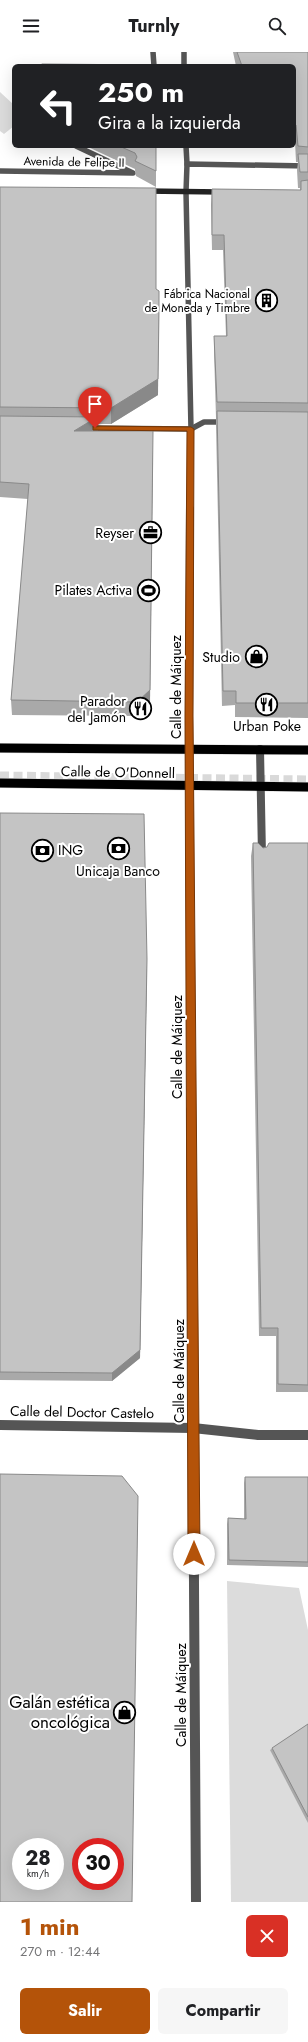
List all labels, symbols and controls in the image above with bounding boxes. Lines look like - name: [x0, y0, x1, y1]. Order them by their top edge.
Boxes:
- text: Turnly: [129, 13, 180, 39]
- icon: menu: [20, 15, 42, 37]
- icon: search: [266, 15, 288, 37]
- text: 250 m: [98, 72, 184, 113]
- icon: left: [32, 80, 84, 132]
- text: Gira a la izquierda: [98, 110, 241, 136]
- street label: Avenida de Felipe II: [23, 152, 125, 172]
- place label: Fábrica Nacional de Moneda y Timbre: [145, 285, 250, 317]
- building icon: Fábrica Nacional de Moneda y Timbre: [253, 288, 279, 314]
- pin: [78, 387, 112, 428]
- icon: arrive: [84, 393, 106, 415]
- office icon: Reyser: [137, 520, 163, 546]
- place label: Reyser: [95, 523, 134, 543]
- sports icon: Pilates Activa: [135, 577, 161, 603]
- place label: Pilates Activa: [54, 580, 132, 600]
- street label: Calle de Máiquez: [166, 634, 186, 739]
- shop icon: Studio: [243, 644, 269, 670]
- place label: Studio: [202, 647, 240, 667]
- place label: Parador del Jamón: [67, 691, 126, 727]
- restaurant icon: Urban Poke: [254, 691, 280, 717]
- restaurant icon: Parador del Jamón: [128, 696, 154, 722]
- place label: Urban Poke: [233, 716, 301, 736]
- street label: Calle de O'Donnell: [61, 761, 175, 783]
- bank icon: Unicaja Banco: [105, 836, 131, 862]
- bank icon: ING: [30, 837, 56, 863]
- place label: ING: [58, 840, 83, 860]
- place label: Unicaja Banco: [76, 861, 160, 881]
- street label: Calle de Máiquez: [167, 994, 187, 1099]
- street label: Calle de Máiquez: [169, 1318, 189, 1423]
- street label: Calle del Doctor Castelo: [10, 1401, 155, 1423]
- position arrow: [173, 1533, 215, 1575]
- street label: Calle de Máiquez: [171, 1642, 191, 1747]
- place label: Galán estética oncológica: [9, 1690, 110, 1734]
- shop icon: Galán estética oncológica: [112, 1699, 138, 1725]
- speed limit sign: 30: [72, 1838, 124, 1890]
- text: 28: [25, 1844, 51, 1873]
- text: km/h: [27, 1866, 49, 1881]
- text: 1 min: [20, 1909, 80, 1944]
- button: close: [246, 1915, 288, 1957]
- text: 270 m · 12:44: [20, 1942, 100, 1961]
- button: Salir: [20, 1988, 150, 2034]
- button: Compartir: [158, 1988, 288, 2034]

